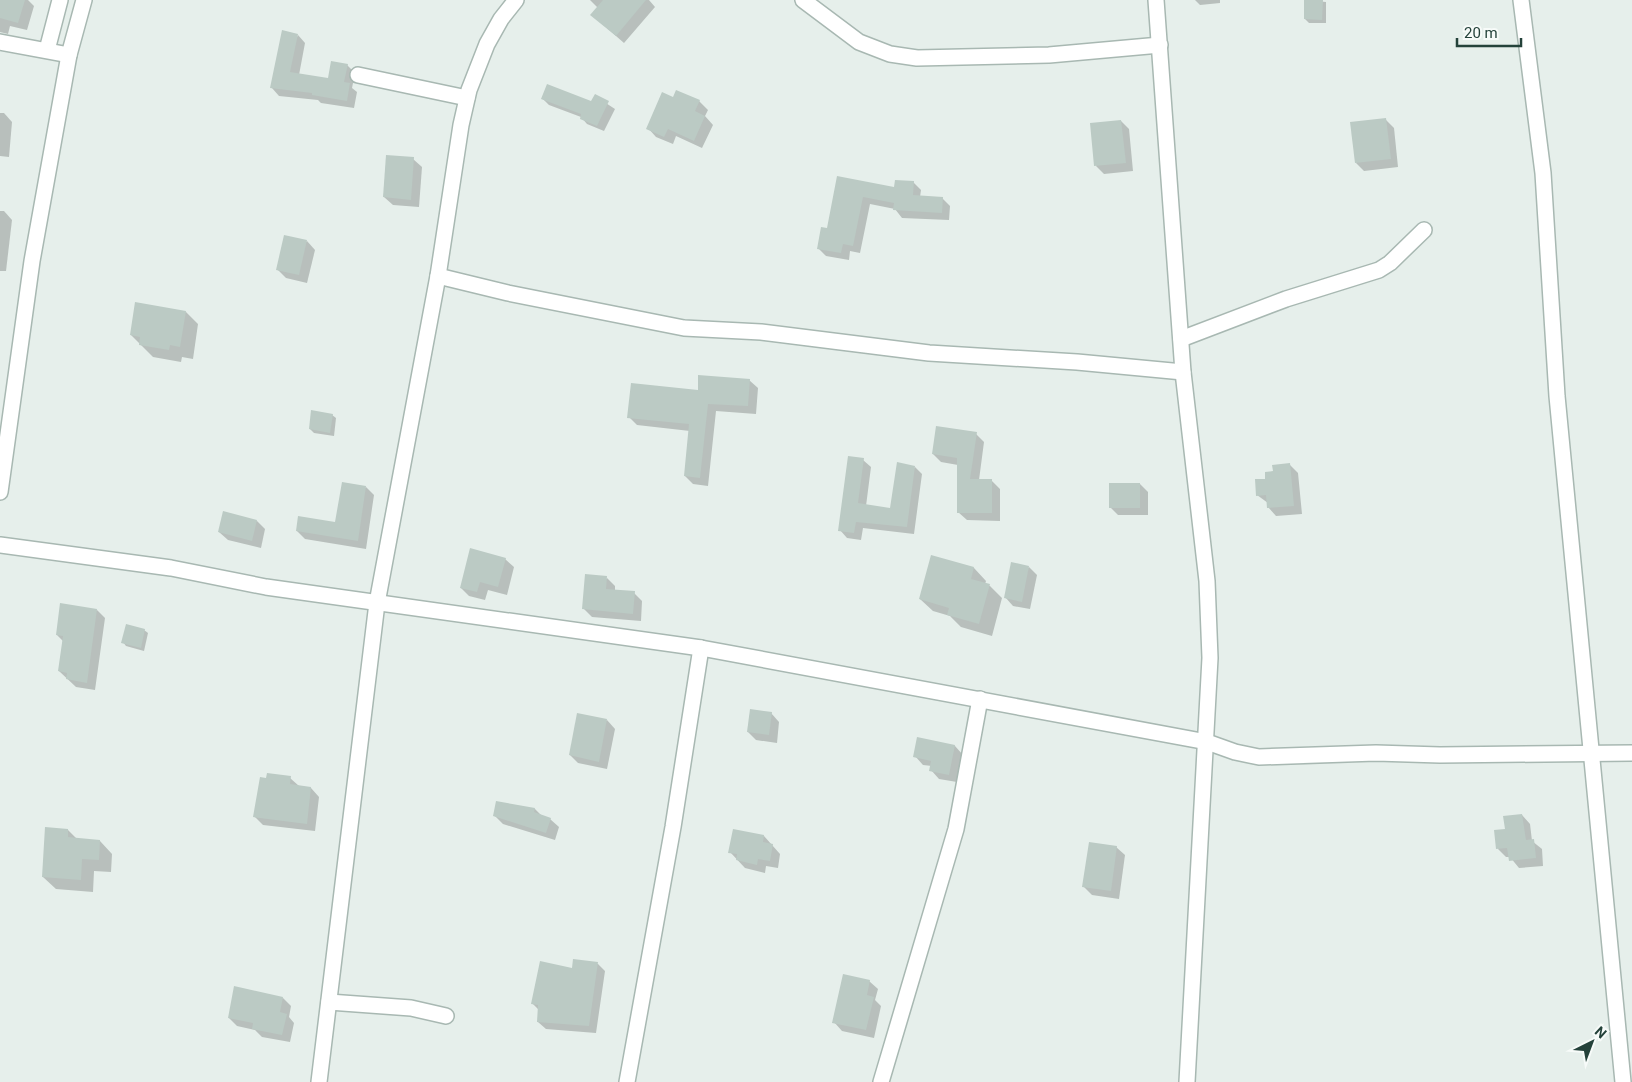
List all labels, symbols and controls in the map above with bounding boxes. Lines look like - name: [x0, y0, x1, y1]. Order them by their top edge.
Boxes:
- scale bar: [1457, 15, 1521, 47]
- text: 20 m: [1464, 24, 1498, 42]
- north arrow: [1567, 1017, 1617, 1067]
- text: N: [1592, 1023, 1610, 1042]

